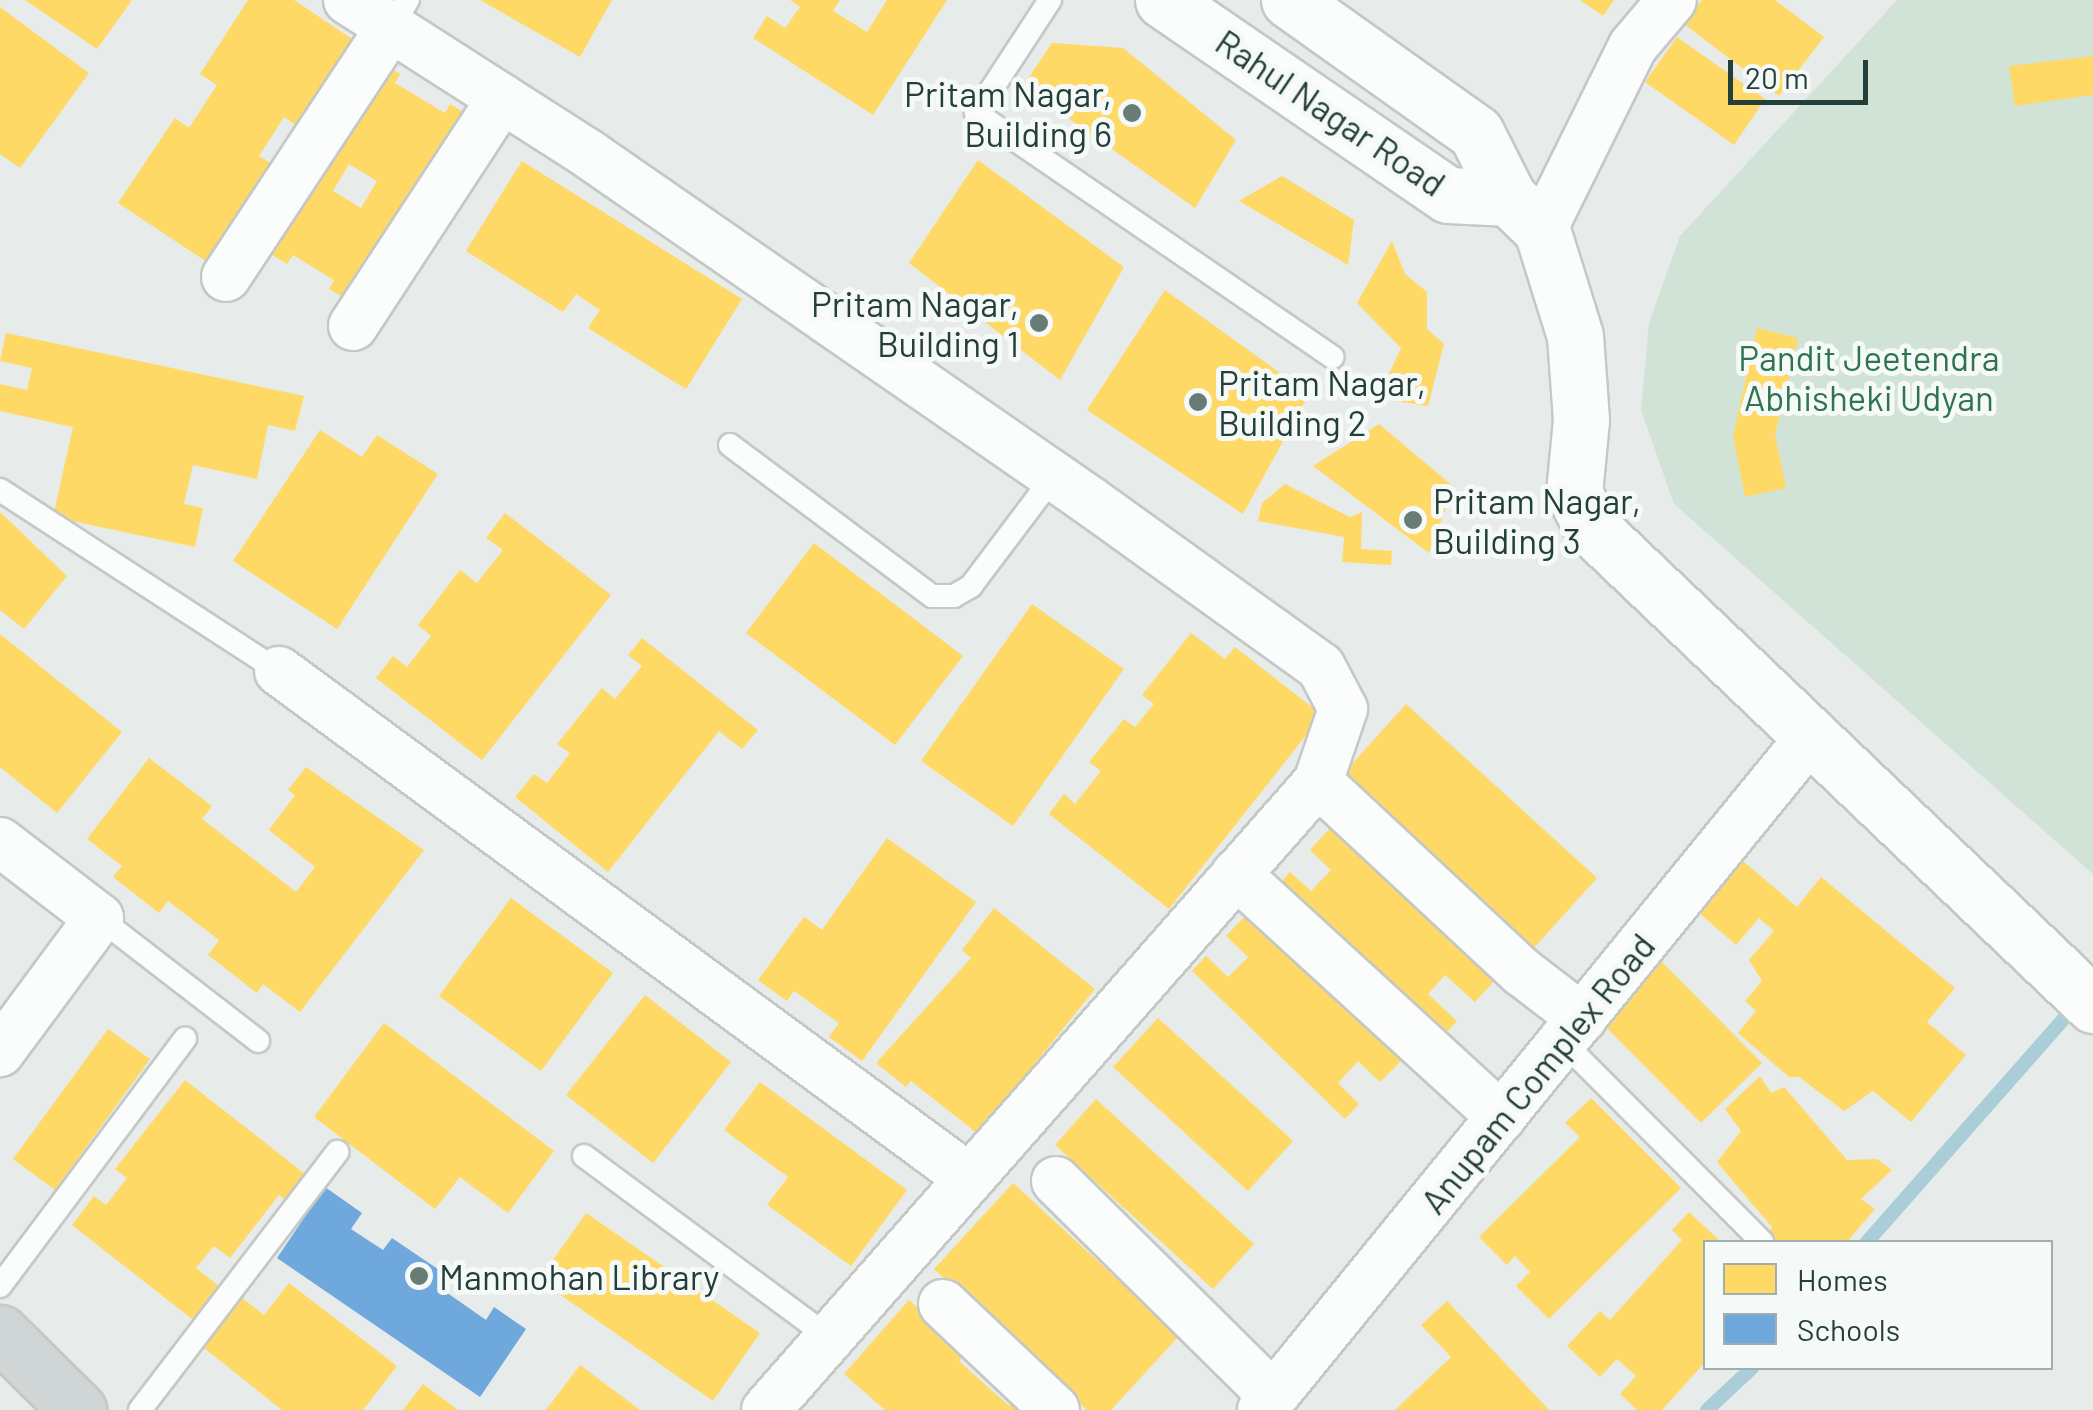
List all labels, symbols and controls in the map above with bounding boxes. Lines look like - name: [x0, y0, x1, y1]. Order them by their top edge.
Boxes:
- street label: Rahul Nagar Road: [1208, 20, 1454, 204]
- scale bar: [1733, 40, 1873, 102]
- text: 20 m: [1745, 59, 1809, 95]
- place label: Pritam Nagar, Building 6: [904, 72, 1112, 154]
- marker: Pritam Nagar, Building 6: [1121, 102, 1143, 124]
- place label: Pritam Nagar, Building 1: [811, 282, 1019, 364]
- marker: Pritam Nagar, Building 1: [1028, 312, 1050, 334]
- park label: Pandit Jeetendra Abhisheki Udyan: [1738, 336, 2000, 418]
- place label: Pritam Nagar, Building 2: [1218, 361, 1426, 443]
- marker: Pritam Nagar, Building 2: [1187, 391, 1209, 413]
- place label: Pritam Nagar, Building 3: [1433, 479, 1641, 561]
- marker: Pritam Nagar, Building 3: [1402, 509, 1424, 531]
- street label: Anupam Complex Road: [1411, 925, 1663, 1221]
- legend: [1703, 1240, 2053, 1370]
- place label: Manmohan Library: [439, 1255, 719, 1297]
- text: Homes: [1797, 1261, 1888, 1297]
- marker: Manmohan Library: [408, 1265, 430, 1287]
- text: Schools: [1797, 1311, 1900, 1347]

